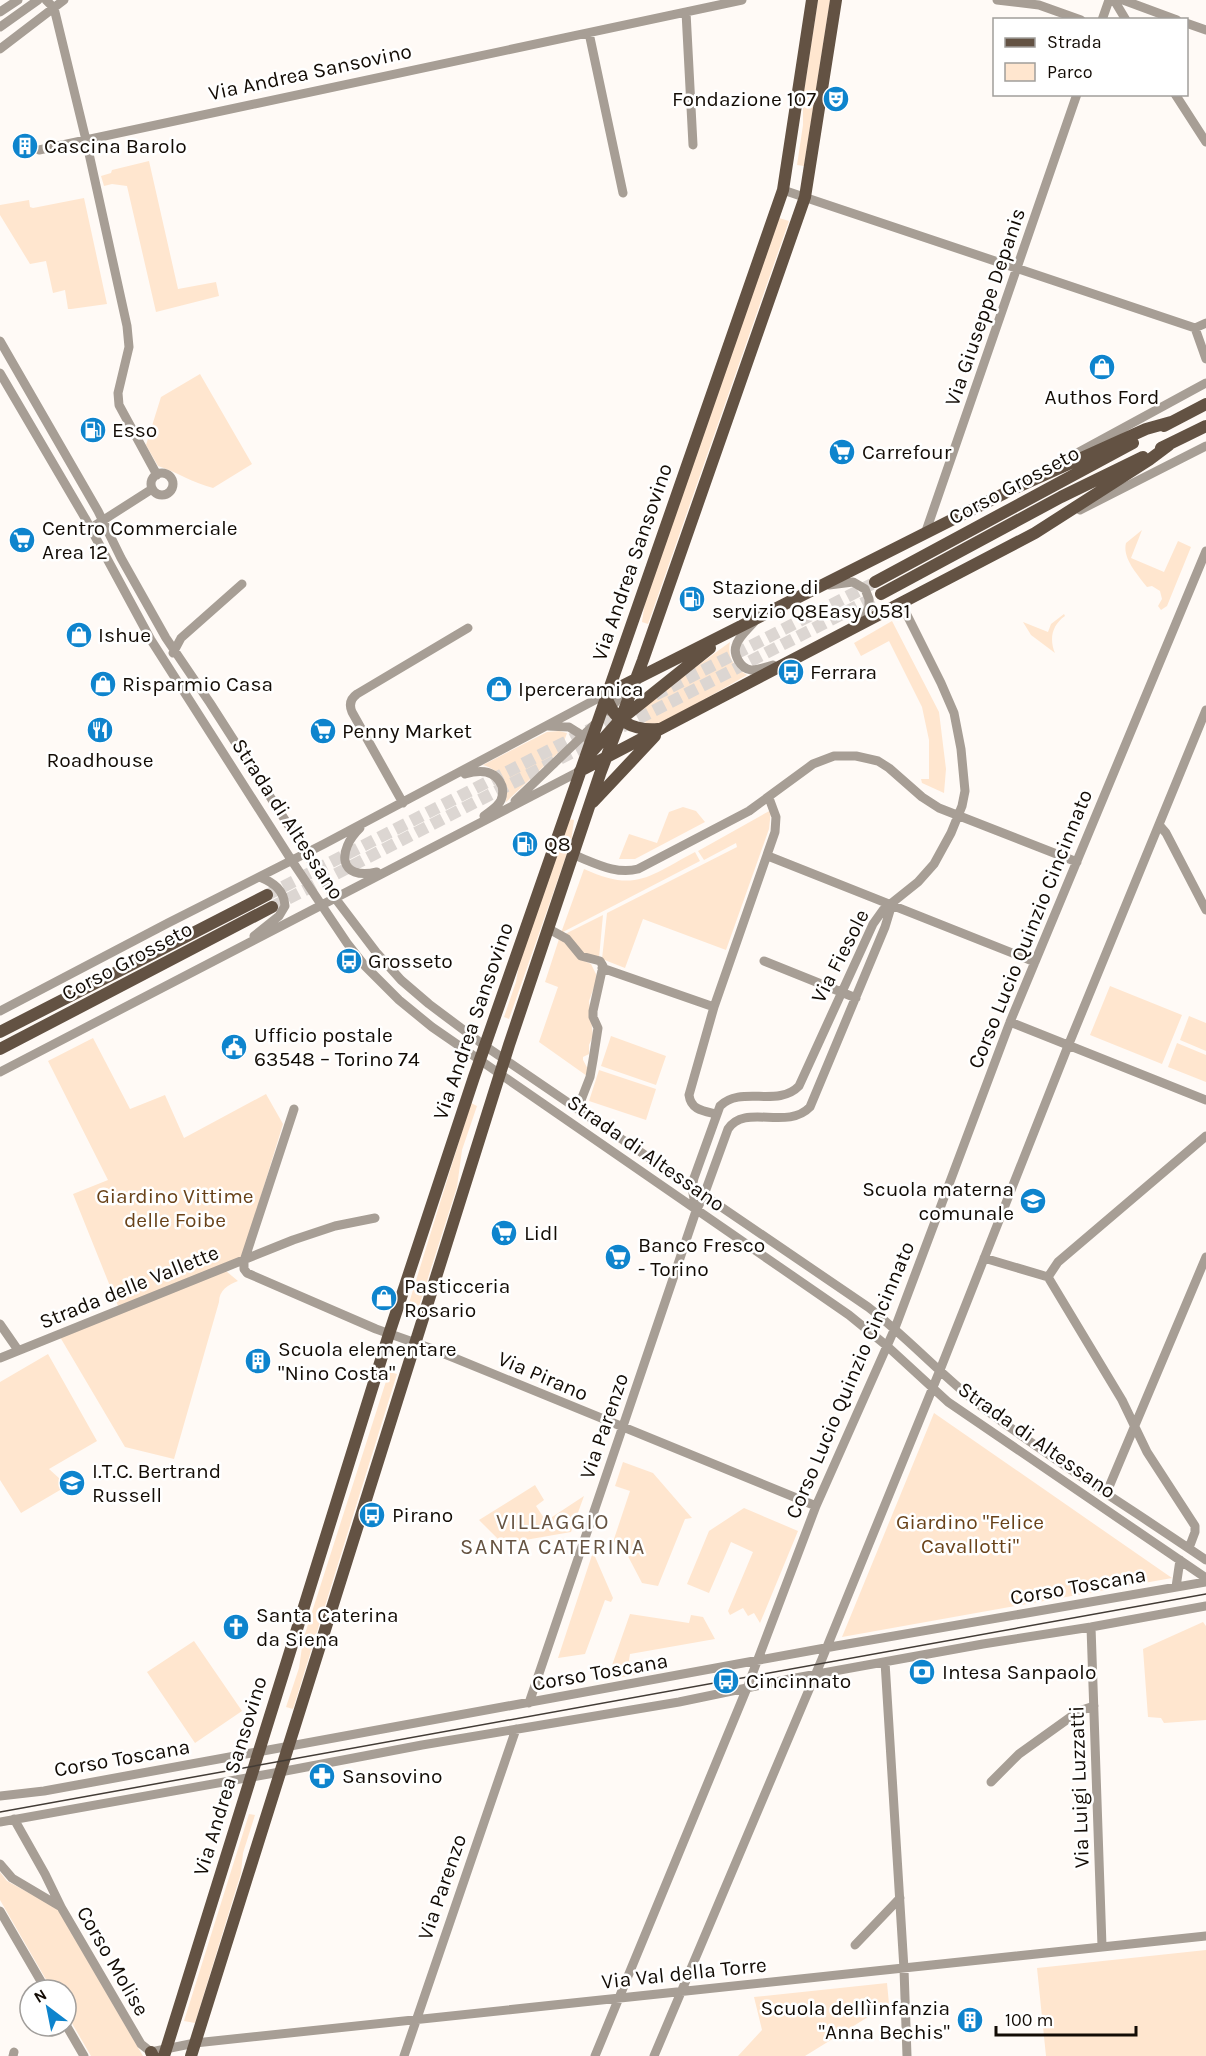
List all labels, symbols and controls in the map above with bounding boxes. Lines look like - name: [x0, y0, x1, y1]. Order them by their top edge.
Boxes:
- legend: [993, 18, 1188, 96]
- text: Strada: [1047, 31, 1102, 53]
- street label: Via Andrea Sansovino: [206, 39, 414, 105]
- text: Parco: [1047, 61, 1093, 83]
- theatre icon: Fondazione 107: [821, 84, 851, 114]
- place label: Fondazione 107: [672, 87, 816, 111]
- building icon: Cascina Barolo: [10, 131, 40, 161]
- place label: Cascina Barolo: [44, 134, 187, 158]
- street label: Via Giuseppe Depanis: [940, 205, 1030, 409]
- shop icon: Authos Ford: [1087, 352, 1117, 382]
- place label: Authos Ford: [1045, 385, 1159, 409]
- fuel station icon: Esso: [78, 415, 108, 445]
- place label: Esso: [112, 418, 157, 442]
- supermarket icon: Carrefour: [827, 437, 857, 467]
- place label: Carrefour: [862, 440, 952, 464]
- street label: Corso Grosseto: [945, 441, 1083, 529]
- street label: Via Andrea Sansovino: [587, 460, 677, 664]
- place label: Centro Commerciale Area 12: [42, 516, 238, 564]
- supermarket icon: Centro Commerciale Area 12: [7, 525, 37, 555]
- place label: Stazione di servizio Q8Easy 0581: [712, 575, 910, 623]
- fuel station icon: Stazione di servizio Q8Easy 0581: [677, 584, 707, 614]
- shop icon: Ishue: [64, 620, 94, 650]
- place label: Ishue: [98, 623, 151, 647]
- bus stop icon: Ferrara: [776, 657, 806, 687]
- place label: Ferrara: [810, 660, 877, 684]
- shop icon: Risparmio Casa: [88, 669, 118, 699]
- place label: Risparmio Casa: [122, 672, 273, 696]
- shop icon: Iperceramica: [484, 674, 514, 704]
- place label: Iperceramica: [518, 677, 644, 701]
- restaurant icon: Roadhouse: [85, 715, 115, 745]
- supermarket icon: Penny Market: [308, 716, 338, 746]
- place label: Penny Market: [342, 719, 472, 743]
- street label: Strada di Altessano: [227, 734, 349, 904]
- place label: Roadhouse: [46, 748, 154, 772]
- street label: Corso Lucio Quinzio Cincinnato: [963, 786, 1097, 1072]
- fuel station icon: Q8: [510, 829, 540, 859]
- place label: Q8: [544, 832, 571, 856]
- street label: Via Fiesole: [806, 905, 874, 1007]
- street label: Corso Grosseto: [58, 917, 196, 1005]
- street label: Via Andrea Sansovino: [428, 919, 518, 1123]
- bus stop icon: Grosseto: [334, 946, 364, 976]
- place label: Grosseto: [368, 949, 453, 973]
- place label: Ufficio postale 63548 – Torino 74: [254, 1023, 420, 1071]
- public building icon: Ufficio postale 63548 – Torino 74: [219, 1032, 249, 1062]
- street label: Strada di Altessano: [563, 1090, 729, 1216]
- place label: Scuola materna comunale: [862, 1177, 1014, 1225]
- park label: Giardino Vittime delle Foibe: [96, 1184, 254, 1232]
- school or university icon: Scuola materna comunale: [1018, 1186, 1048, 1216]
- supermarket icon: Lidl: [489, 1218, 519, 1248]
- place label: Lidl: [524, 1221, 558, 1245]
- place label: Banco Fresco - Torino: [638, 1233, 765, 1281]
- street label: Corso Lucio Quinzio Cincinnato: [781, 1238, 919, 1522]
- street label: Strada delle Vallette: [36, 1240, 222, 1334]
- supermarket icon: Banco Fresco - Torino: [603, 1242, 633, 1272]
- place label: Pasticceria Rosario: [404, 1274, 510, 1322]
- shop icon: Pasticceria Rosario: [369, 1283, 399, 1313]
- place label: Scuola elementare "Nino Costa": [278, 1337, 457, 1385]
- building icon: Scuola elementare "Nino Costa": [243, 1346, 273, 1376]
- street label: Via Pirano: [494, 1346, 592, 1406]
- street label: Via Parenzo: [575, 1370, 633, 1482]
- street label: Strada di Altessano: [954, 1377, 1120, 1503]
- place label: I.T.C. Bertrand Russell: [92, 1459, 221, 1507]
- school or university icon: I.T.C. Bertrand Russell: [57, 1468, 87, 1498]
- bus stop icon: Pirano: [357, 1500, 387, 1530]
- place label: Pirano: [392, 1503, 453, 1527]
- district label: VILLAGGIO SANTA CATERINA: [460, 1509, 646, 1560]
- park label: Giardino "Felice Cavallotti": [896, 1510, 1044, 1558]
- street label: Corso Toscana: [1008, 1562, 1148, 1610]
- place label: Santa Caterina da Siena: [256, 1603, 399, 1651]
- church icon: Santa Caterina da Siena: [221, 1612, 251, 1642]
- street label: Corso Toscana: [530, 1648, 670, 1696]
- bank icon: Intesa Sanpaolo: [907, 1657, 937, 1687]
- place label: Intesa Sanpaolo: [942, 1660, 1096, 1684]
- bus stop icon: Cincinnato: [711, 1666, 741, 1696]
- place label: Cincinnato: [746, 1669, 851, 1693]
- street label: Via Andrea Sansovino: [188, 1673, 272, 1879]
- street label: Via Luigi Luzzatti: [1064, 1705, 1094, 1869]
- street label: Corso Toscana: [52, 1734, 192, 1782]
- pharmacy icon: Sansovino: [307, 1761, 337, 1791]
- place label: Sansovino: [342, 1764, 442, 1788]
- street label: Via Parenzo: [413, 1831, 471, 1943]
- street label: Corso Molise: [72, 1902, 154, 2020]
- street label: Via Val della Torre: [600, 1952, 768, 1994]
- north arrow: [18, 1978, 78, 2038]
- text: N: [30, 1985, 50, 2007]
- place label: Scuola dellìinfanzia "Anna Bechis": [760, 1996, 950, 2044]
- scale bar: [996, 1999, 1136, 2037]
- building icon: Scuola dellìinfanzia "Anna Bechis": [955, 2005, 985, 2035]
- text: 100 m: [1005, 2009, 1053, 2031]

